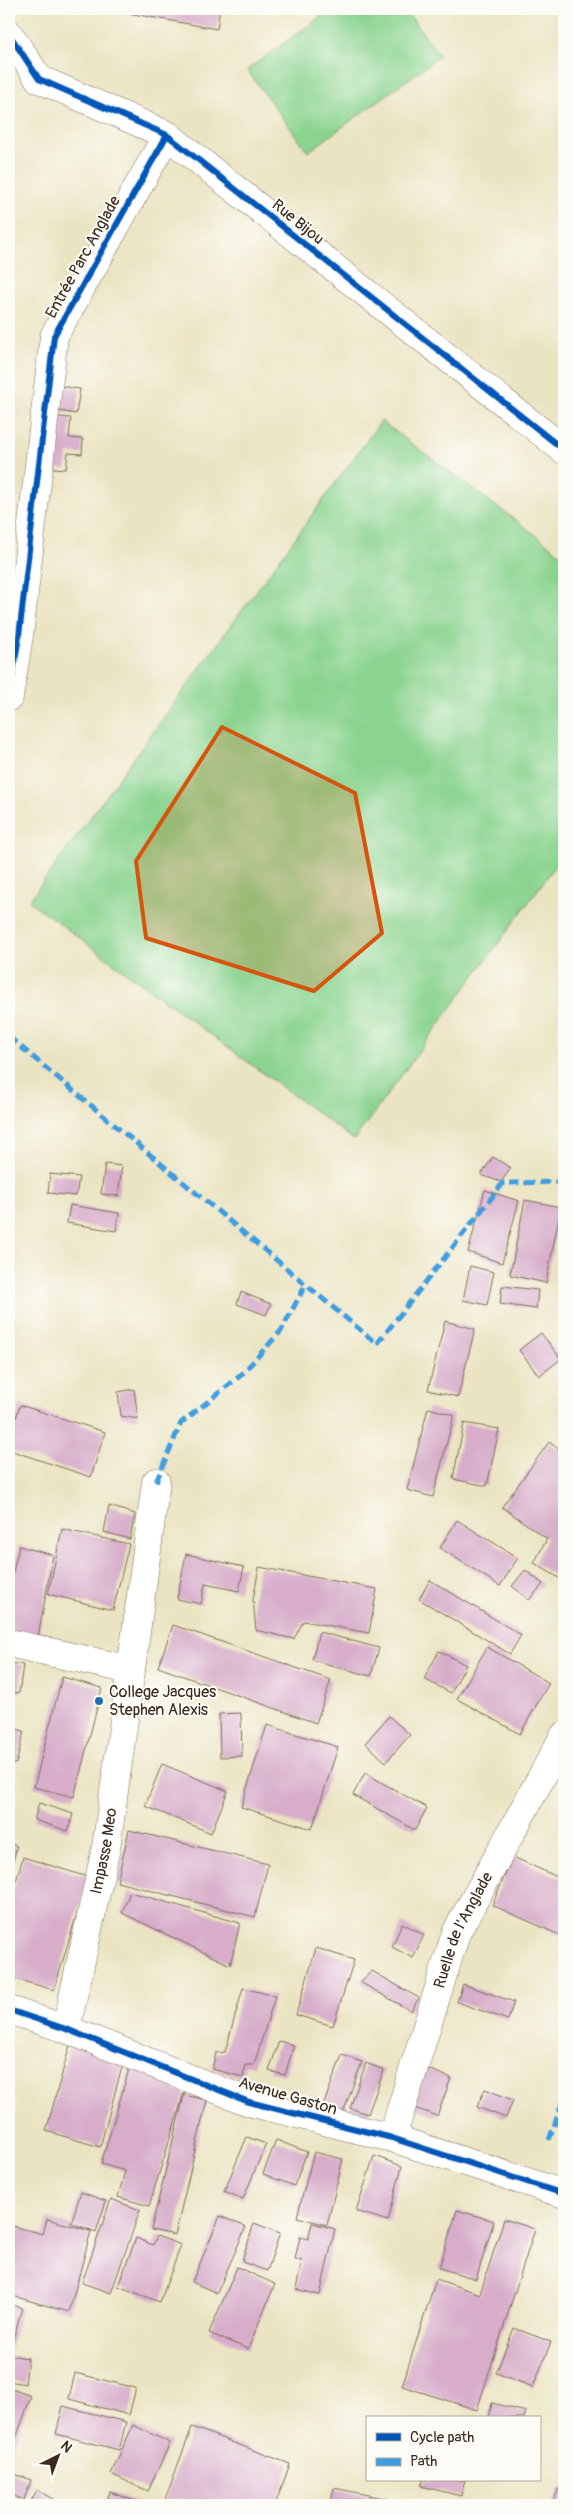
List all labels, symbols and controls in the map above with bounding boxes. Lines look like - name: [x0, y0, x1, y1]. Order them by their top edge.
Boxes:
- street label: Entrée Parc Anglade: [41, 192, 125, 322]
- street label: Rue Bijou: [268, 195, 328, 249]
- place label: College Jacques Stephen Alexis: [109, 1682, 216, 1720]
- marker: College Jacques Stephen Alexis: [93, 1695, 105, 1707]
- street label: Impasse Meo: [86, 1806, 122, 1896]
- street label: Ruelle de l'Anglade: [429, 1869, 497, 1991]
- street label: Avenue Gaston: [236, 2072, 340, 2120]
- legend: [366, 2416, 540, 2482]
- text: Cycle path: [410, 2428, 474, 2447]
- north arrow: [32, 2432, 82, 2482]
- text: N: [57, 2437, 76, 2456]
- text: Path: [410, 2452, 437, 2471]

